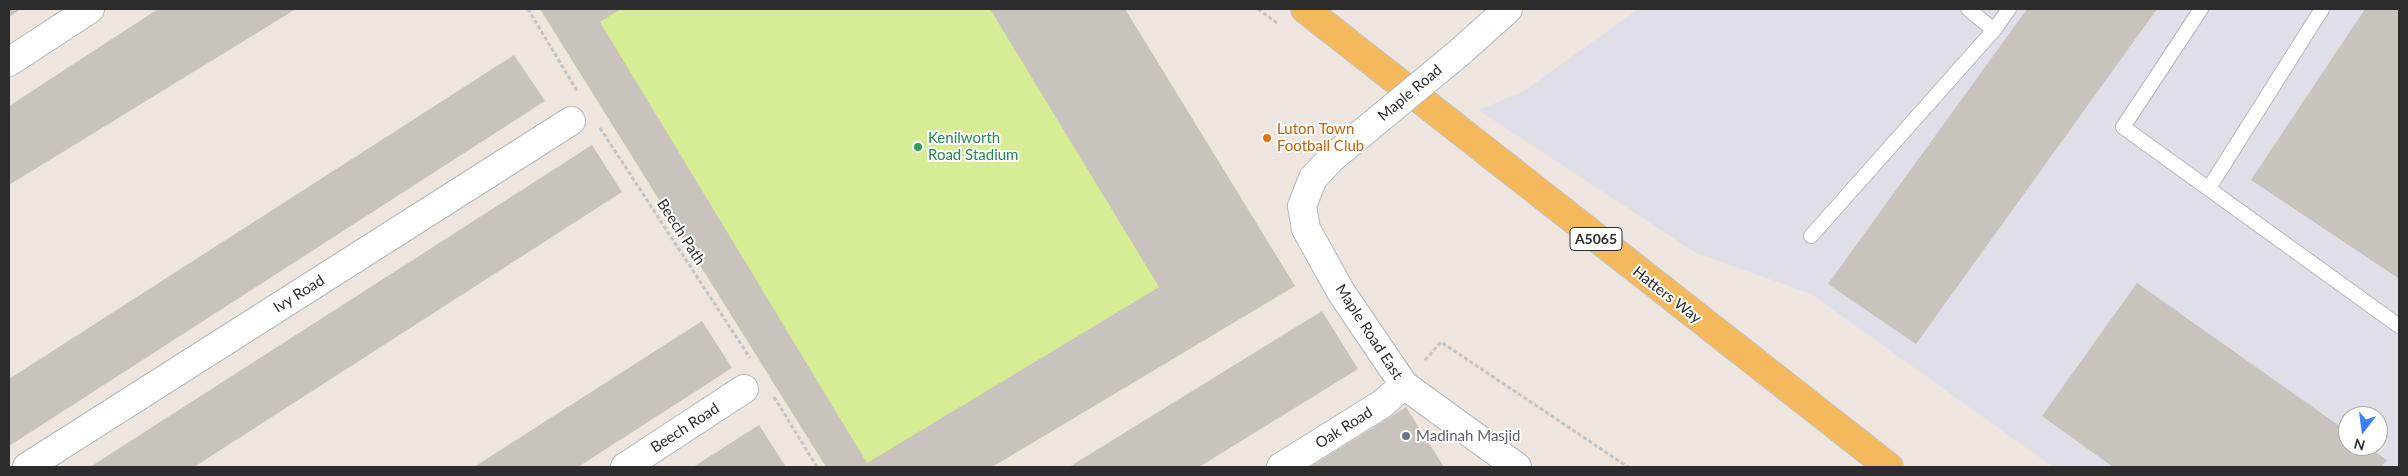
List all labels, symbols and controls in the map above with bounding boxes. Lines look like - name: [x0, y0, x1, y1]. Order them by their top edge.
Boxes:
- street label: Maple Road: [1374, 61, 1446, 125]
- place label: Luton Town Football Club: [1277, 120, 1364, 155]
- place label: Kenilworth Road Stadium: [928, 129, 1018, 164]
- marker: Luton Town Football Club: [1261, 132, 1273, 144]
- marker: Kenilworth Road Stadium: [912, 141, 924, 153]
- street label: Beech Path: [653, 196, 709, 268]
- road number: A5065: [1570, 228, 1622, 250]
- street label: Hatters Way: [1629, 263, 1705, 327]
- street label: Ivy Road: [270, 271, 328, 317]
- street label: Maple Road East: [1332, 281, 1406, 383]
- street label: Beech Road: [647, 399, 723, 457]
- street label: Oak Road: [1312, 403, 1376, 453]
- north arrow: [2338, 406, 2388, 456]
- place label: Madinah Masjid: [1416, 427, 1520, 445]
- marker: Madinah Masjid: [1400, 430, 1412, 442]
- text: N: [2352, 435, 2367, 455]

